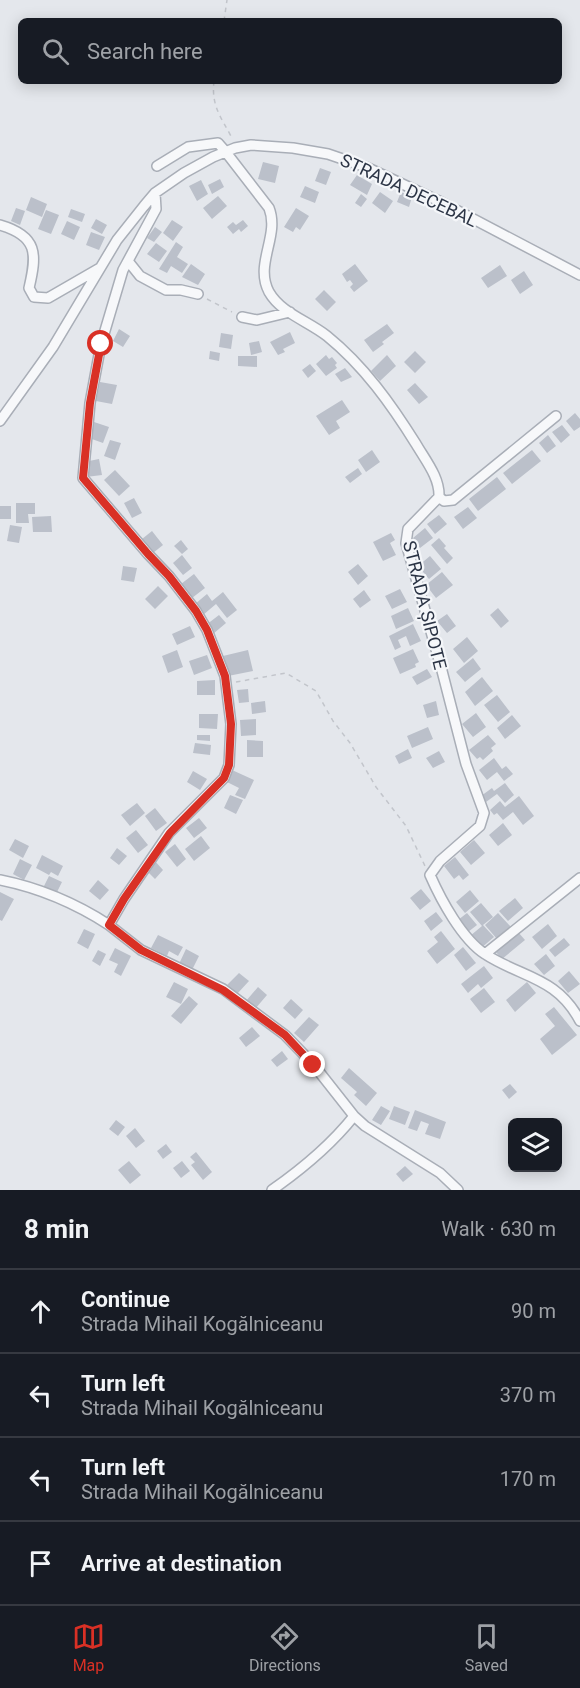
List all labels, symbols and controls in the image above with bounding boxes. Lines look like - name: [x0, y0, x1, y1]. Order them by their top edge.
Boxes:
- search box: [18, 18, 562, 84]
- icon: search: [39, 35, 72, 68]
- text: Search here: [87, 39, 203, 64]
- street label: STRADA DECEBAL: [337, 149, 481, 231]
- route start: [87, 330, 113, 356]
- street label: STRADA ȘIPOTE: [398, 538, 451, 672]
- route end: [299, 1051, 325, 1077]
- map controls: [508, 1118, 562, 1172]
- button: layers: [508, 1118, 562, 1172]
- text: 8 min: [24, 1214, 89, 1244]
- text: Walk · 630 m: [441, 1217, 556, 1241]
- text: Continue: [81, 1287, 170, 1312]
- icon: ahead: [24, 1295, 57, 1328]
- text: 90 m: [511, 1299, 556, 1323]
- text: Strada Mihail Kogălniceanu: [81, 1312, 323, 1336]
- text: Turn left: [81, 1371, 165, 1396]
- icon: left: [24, 1379, 57, 1412]
- text: 370 m: [500, 1383, 556, 1407]
- text: Strada Mihail Kogălniceanu: [81, 1396, 323, 1420]
- text: Turn left: [81, 1455, 165, 1480]
- icon: left: [24, 1463, 57, 1496]
- text: 170 m: [500, 1467, 556, 1491]
- text: Strada Mihail Kogălniceanu: [81, 1480, 323, 1504]
- icon: arrive: [24, 1547, 57, 1580]
- text: Arrive at destination: [81, 1551, 282, 1576]
- tab: Map: [72, 1620, 105, 1675]
- tab: Directions: [249, 1620, 321, 1675]
- tab: Saved: [465, 1620, 508, 1675]

